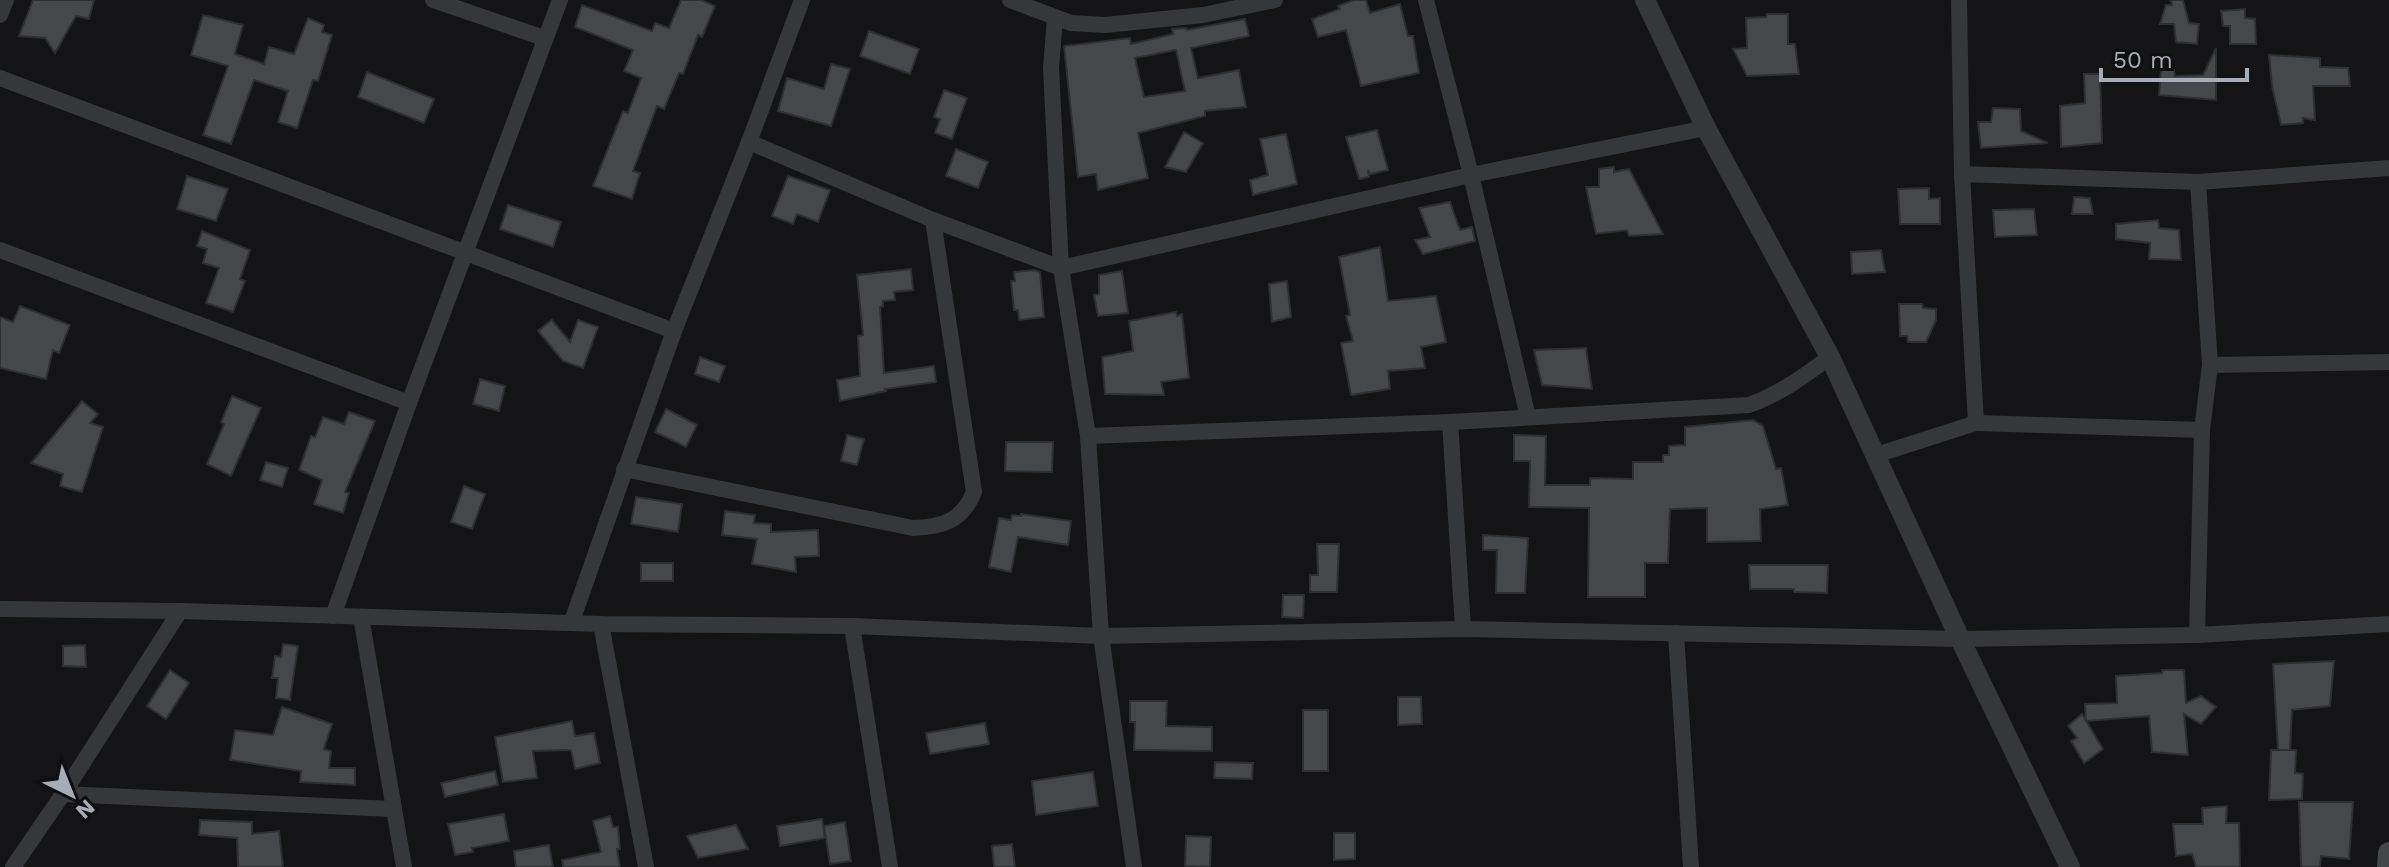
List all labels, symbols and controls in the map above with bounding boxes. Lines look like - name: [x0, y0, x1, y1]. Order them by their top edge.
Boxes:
- scale bar: [2101, 32, 2247, 82]
- text: 50 m: [2113, 46, 2173, 74]
- north arrow: [32, 755, 112, 835]
- text: N: [71, 795, 100, 824]

